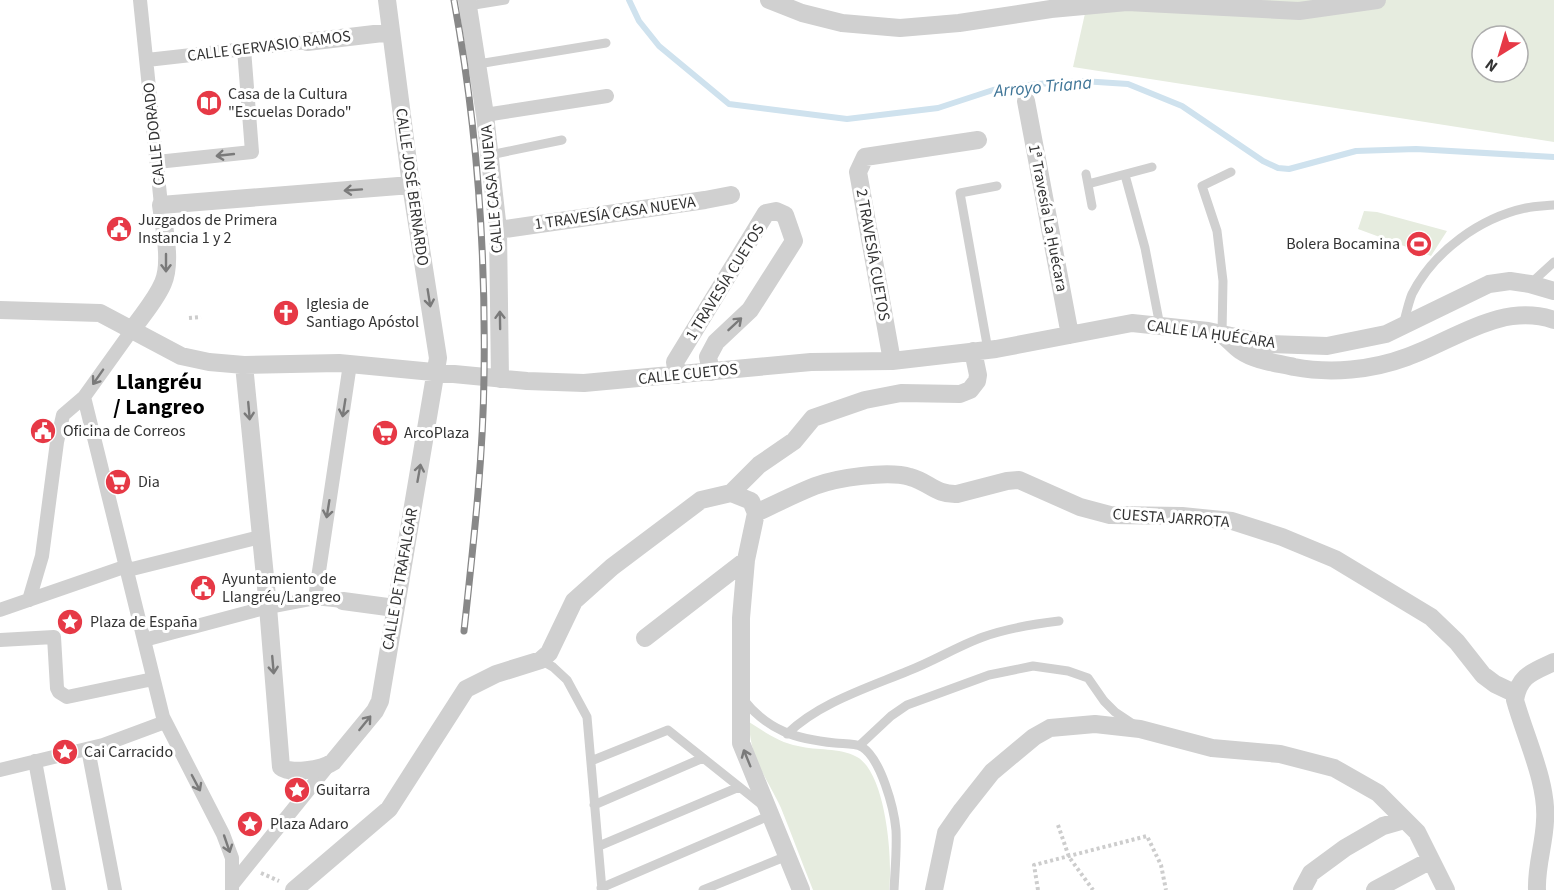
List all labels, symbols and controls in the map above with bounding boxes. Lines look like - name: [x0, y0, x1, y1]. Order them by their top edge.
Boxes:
- north arrow: [1470, 24, 1530, 84]
- street label: CALLE GERVASIO RAMOS: [186, 25, 352, 67]
- text: N: [1481, 53, 1502, 77]
- water label: Arroyo Triana: [992, 70, 1093, 104]
- street label: CALLE DORADO: [138, 81, 170, 187]
- place label: Casa de la Cultura "Escuelas Dorado": [228, 83, 352, 123]
- library icon: Casa de la Cultura "Escuelas Dorado": [194, 88, 224, 118]
- street label: CALLE JOSÉ BERNARDO: [390, 107, 434, 267]
- street label: CALLE CASA NUEVA: [475, 123, 509, 254]
- street label: 1ª Travesía La Ḥuécara: [1023, 143, 1073, 293]
- one-way arrow: [216, 150, 236, 161]
- one-way arrow: [344, 185, 363, 196]
- street label: 2 TRAVESÍA CUETOS: [851, 187, 895, 323]
- street label: 1 TRAVESÍA CASA NUEVA: [533, 191, 697, 235]
- place label: Juzgados de Primera Instancia 1 y 2: [138, 209, 277, 249]
- public building icon: Juzgados de Primera Instancia 1 y 2: [104, 214, 134, 244]
- street label: 1 TRAVESÍA CUETOS: [680, 220, 770, 344]
- sports icon: Bolera Bocamina: [1404, 229, 1434, 259]
- place label: Bolera Bocamina: [1286, 233, 1400, 255]
- one-way arrow: [160, 253, 172, 272]
- one-way arrow: [423, 287, 434, 307]
- place label: Iglesia de Santiago Apóstol: [306, 293, 419, 333]
- church icon: Iglesia de Santiago Apóstol: [271, 298, 301, 328]
- one-way arrow: [494, 311, 505, 331]
- street label: CALLE LA ḤUÉCARA: [1145, 314, 1277, 354]
- one-way arrow: [728, 317, 743, 331]
- street label: CALLE CUETOS: [637, 358, 739, 390]
- district label: Llangréu / Langreo: [113, 366, 205, 423]
- one-way arrow: [92, 369, 104, 385]
- one-way arrow: [338, 397, 349, 417]
- one-way arrow: [243, 400, 254, 420]
- public building icon: Oficina de Correos: [28, 416, 58, 446]
- supermarket icon: ArcoPlaza: [370, 418, 400, 448]
- place label: Oficina de Correos: [63, 420, 186, 442]
- place label: ArcoPlaza: [404, 422, 469, 444]
- one-way arrow: [414, 463, 425, 483]
- supermarket icon: Dia: [103, 467, 133, 497]
- place label: Dia: [138, 471, 160, 493]
- one-way arrow: [323, 498, 334, 518]
- street label: CUESTA JARROTA: [1112, 503, 1231, 533]
- street label: CALLE DE TRAFALGAR: [377, 506, 423, 652]
- place label: Ayuntamiento de Llangréu/Langreo: [222, 568, 341, 608]
- public building icon: Ayuntamiento de Llangréu/Langreo: [188, 573, 218, 603]
- place icon: Plaza de España: [55, 607, 85, 637]
- place label: Plaza de España: [90, 611, 198, 633]
- one-way arrow: [267, 655, 278, 675]
- one-way arrow: [358, 716, 372, 731]
- place icon: Cai Carracido: [50, 737, 80, 767]
- place label: Cai Carracido: [84, 741, 173, 763]
- one-way arrow: [741, 749, 752, 768]
- one-way arrow: [191, 774, 203, 792]
- place icon: Guitarra: [282, 775, 312, 805]
- place label: Guitarra: [316, 779, 370, 801]
- place icon: Plaza Adaro: [235, 809, 265, 839]
- place label: Plaza Adaro: [270, 813, 349, 835]
- one-way arrow: [222, 834, 233, 853]

